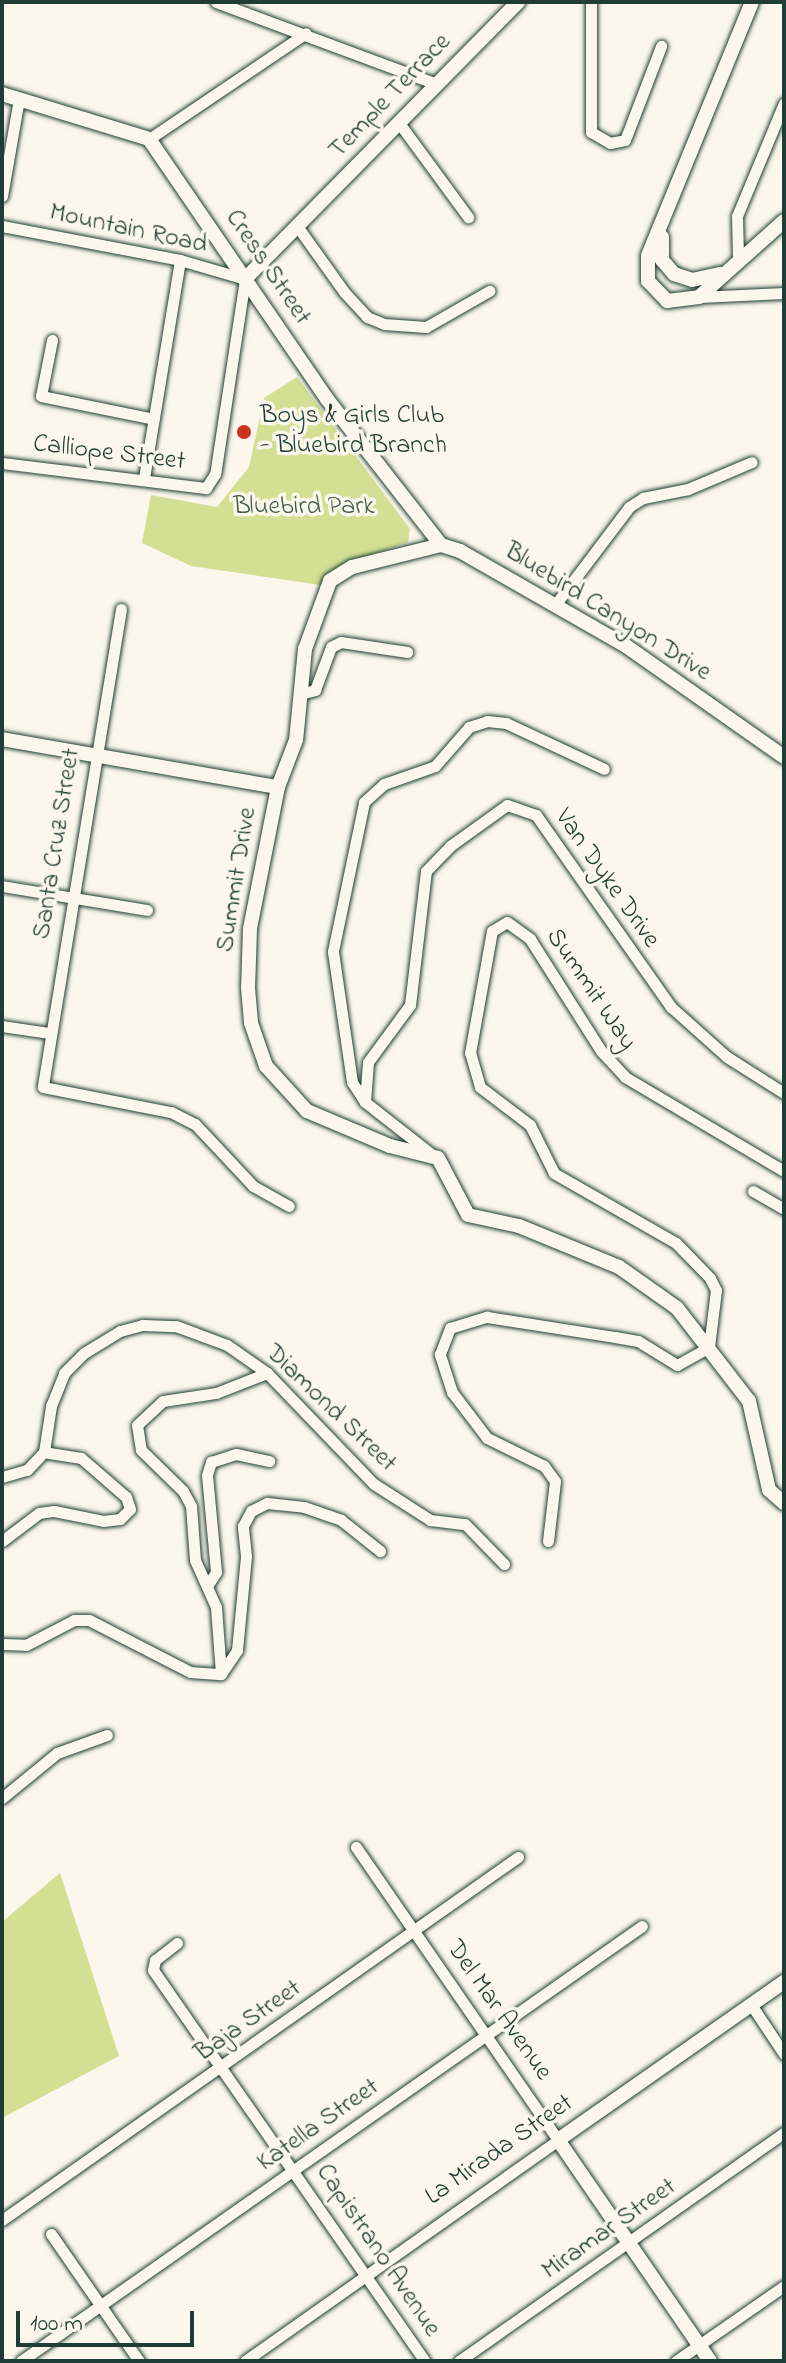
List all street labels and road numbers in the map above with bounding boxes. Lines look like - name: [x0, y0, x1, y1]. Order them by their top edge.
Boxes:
- street label: Temple Terrace: [323, 28, 459, 166]
- street label: Mountain Road: [46, 198, 210, 262]
- street label: Cress Street: [217, 204, 317, 332]
- street label: Calliope Street: [31, 429, 187, 479]
- street label: Bluebird Canyon Drive: [498, 537, 716, 689]
- street label: Santa Cruz Street: [28, 746, 88, 942]
- street label: Van Dyke Drive: [546, 803, 666, 955]
- street label: Summit Drive: [211, 805, 265, 955]
- street label: Summit Way: [538, 923, 642, 1057]
- street label: Diamond Street: [258, 1338, 402, 1480]
- street label: Del Mar Avenue: [438, 1935, 558, 2087]
- street label: Baja Street: [190, 1974, 308, 2070]
- street label: Katella Street: [252, 2073, 386, 2179]
- street label: La Mirada Street: [420, 2088, 580, 2214]
- street label: Capistrano Avenue: [308, 2159, 446, 2343]
- street label: Miramar Street: [537, 2172, 683, 2288]

